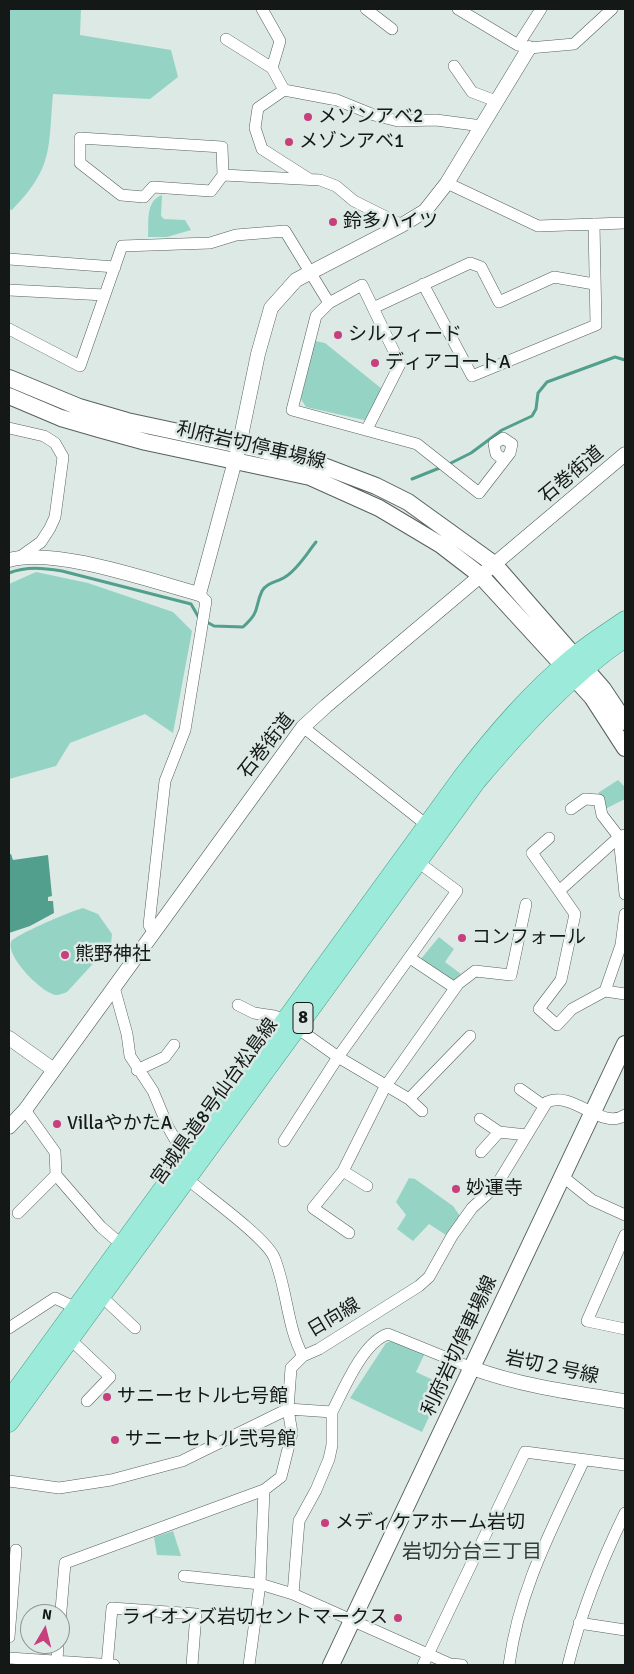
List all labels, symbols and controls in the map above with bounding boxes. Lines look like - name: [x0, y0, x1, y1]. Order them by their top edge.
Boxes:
- place label: メゾンアベ2: [318, 106, 423, 128]
- marker: メゾンアベ2: [302, 111, 314, 123]
- place label: メゾンアベ1: [299, 131, 404, 153]
- marker: メゾンアベ1: [283, 136, 295, 148]
- place label: 鈴多ハイツ: [343, 211, 438, 233]
- marker: 鈴多ハイツ: [327, 216, 339, 228]
- place label: シルフィード: [348, 324, 462, 346]
- marker: シルフィード: [332, 329, 344, 341]
- place label: ディアコートA: [385, 352, 511, 374]
- marker: ディアコートA: [369, 357, 381, 369]
- street label: 利府岩切停車場線: [174, 418, 328, 474]
- street label: 石巻街道: [536, 442, 608, 508]
- street label: 石巻街道: [235, 709, 299, 783]
- place label: コンフォール: [472, 927, 586, 949]
- marker: コンフォール: [456, 932, 468, 944]
- place label: 熊野神社: [75, 944, 151, 966]
- marker: 熊野神社: [59, 949, 71, 961]
- road number: 8: [293, 1002, 313, 1034]
- street label: 宮城県道8号仙台松島線: [147, 1014, 283, 1190]
- place label: VillaやかたA: [67, 1113, 172, 1135]
- marker: VillaやかたA: [51, 1118, 63, 1130]
- place label: 妙運寺: [466, 1178, 523, 1200]
- marker: 妙運寺: [450, 1183, 462, 1195]
- street label: 利府岩切停車場線: [418, 1272, 502, 1420]
- street label: 日向線: [304, 1294, 364, 1342]
- street label: 岩切２号線: [503, 1347, 601, 1389]
- place label: サニーセトル七号館: [117, 1386, 288, 1408]
- marker: サニーセトル七号館: [101, 1391, 113, 1403]
- place label: サニーセトル弐号館: [125, 1429, 296, 1451]
- marker: サニーセトル弐号館: [109, 1434, 121, 1446]
- place label: メディケアホーム岩切: [335, 1512, 525, 1534]
- marker: メディケアホーム岩切: [319, 1517, 331, 1529]
- district label: 岩切分台三丁目: [402, 1541, 542, 1565]
- north arrow: [20, 1604, 70, 1654]
- text: N: [41, 1606, 53, 1624]
- place label: ライオンズ岩切セントマークス: [122, 1607, 388, 1629]
- marker: ライオンズ岩切セントマークス: [392, 1612, 404, 1624]

